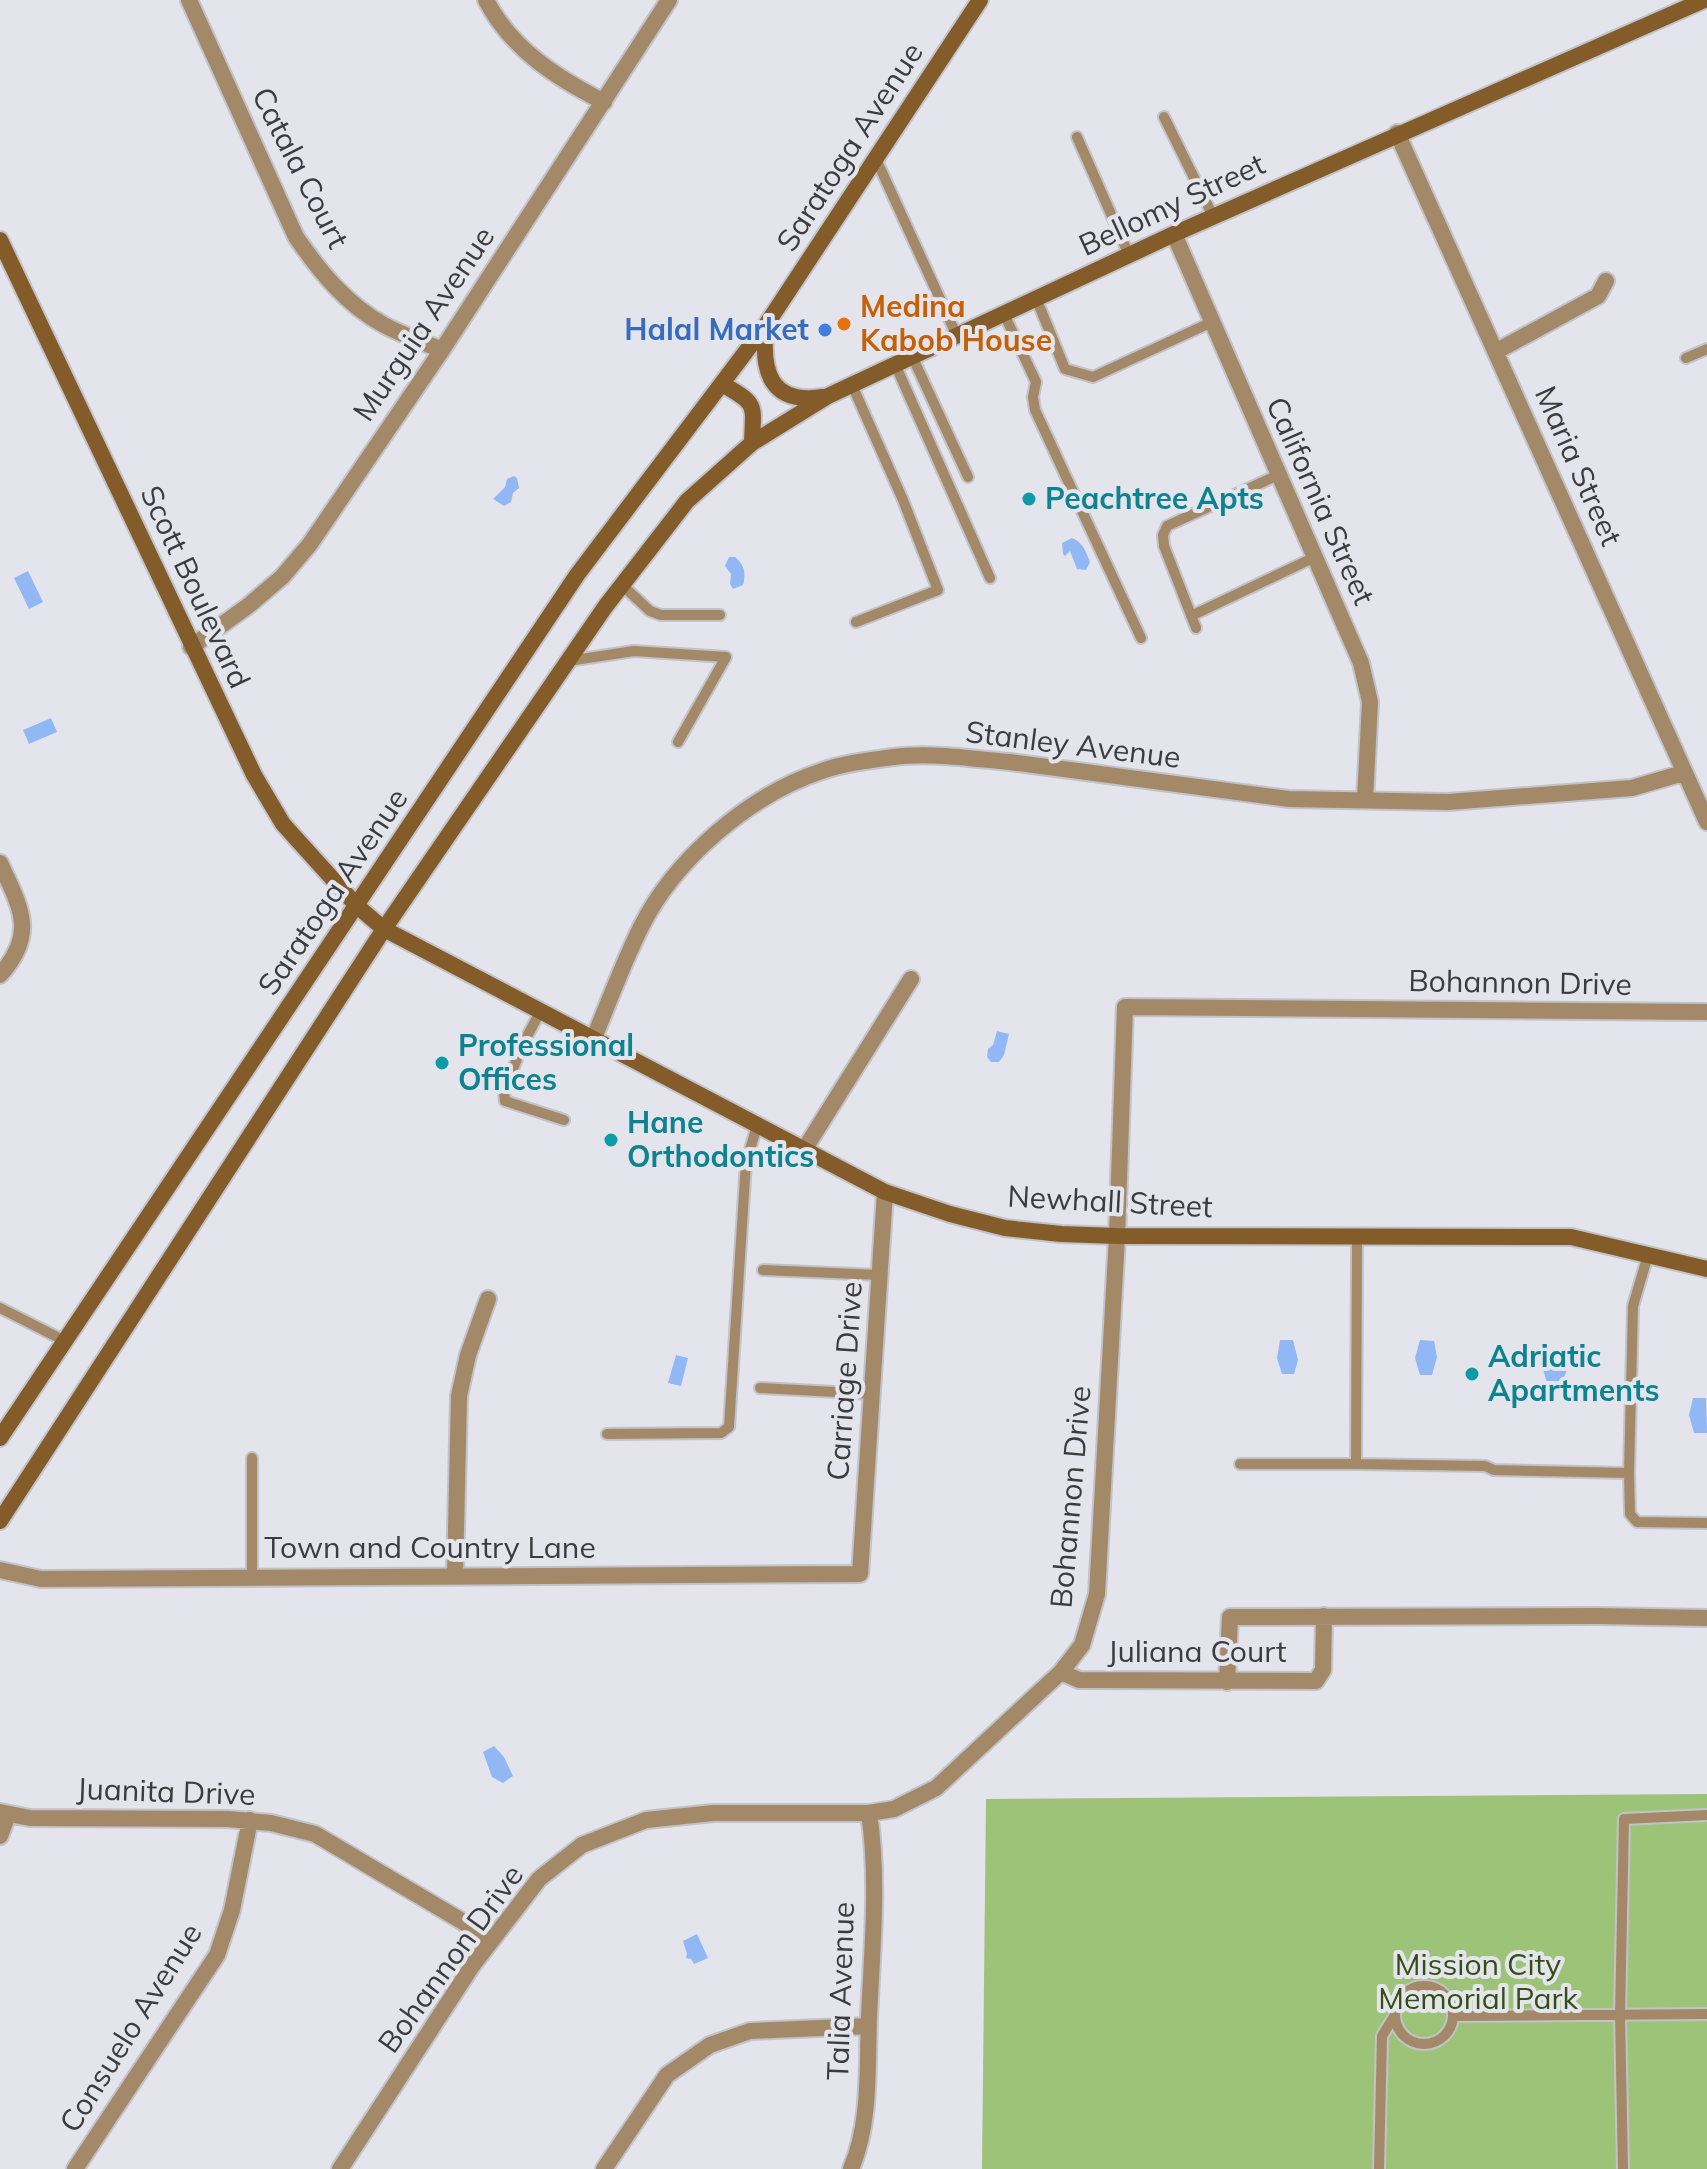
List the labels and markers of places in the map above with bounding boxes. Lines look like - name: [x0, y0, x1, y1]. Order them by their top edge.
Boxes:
- place label: Medina Kabob House: [860, 287, 1052, 359]
- place label: Halal Market: [624, 310, 809, 348]
- marker: Medina Kabob House: [835, 315, 853, 333]
- marker: Halal Market: [816, 321, 834, 339]
- place label: Peachtree Apts: [1045, 479, 1264, 517]
- marker: Peachtree Apts: [1020, 490, 1038, 508]
- place label: Professional Offices: [458, 1026, 634, 1098]
- marker: Professional Offices: [433, 1054, 451, 1072]
- place label: Hane Orthodontics: [627, 1103, 814, 1175]
- marker: Hane Orthodontics: [602, 1131, 620, 1149]
- place label: Adriatic Apartments: [1488, 1337, 1660, 1409]
- marker: Adriatic Apartments: [1463, 1365, 1481, 1383]

